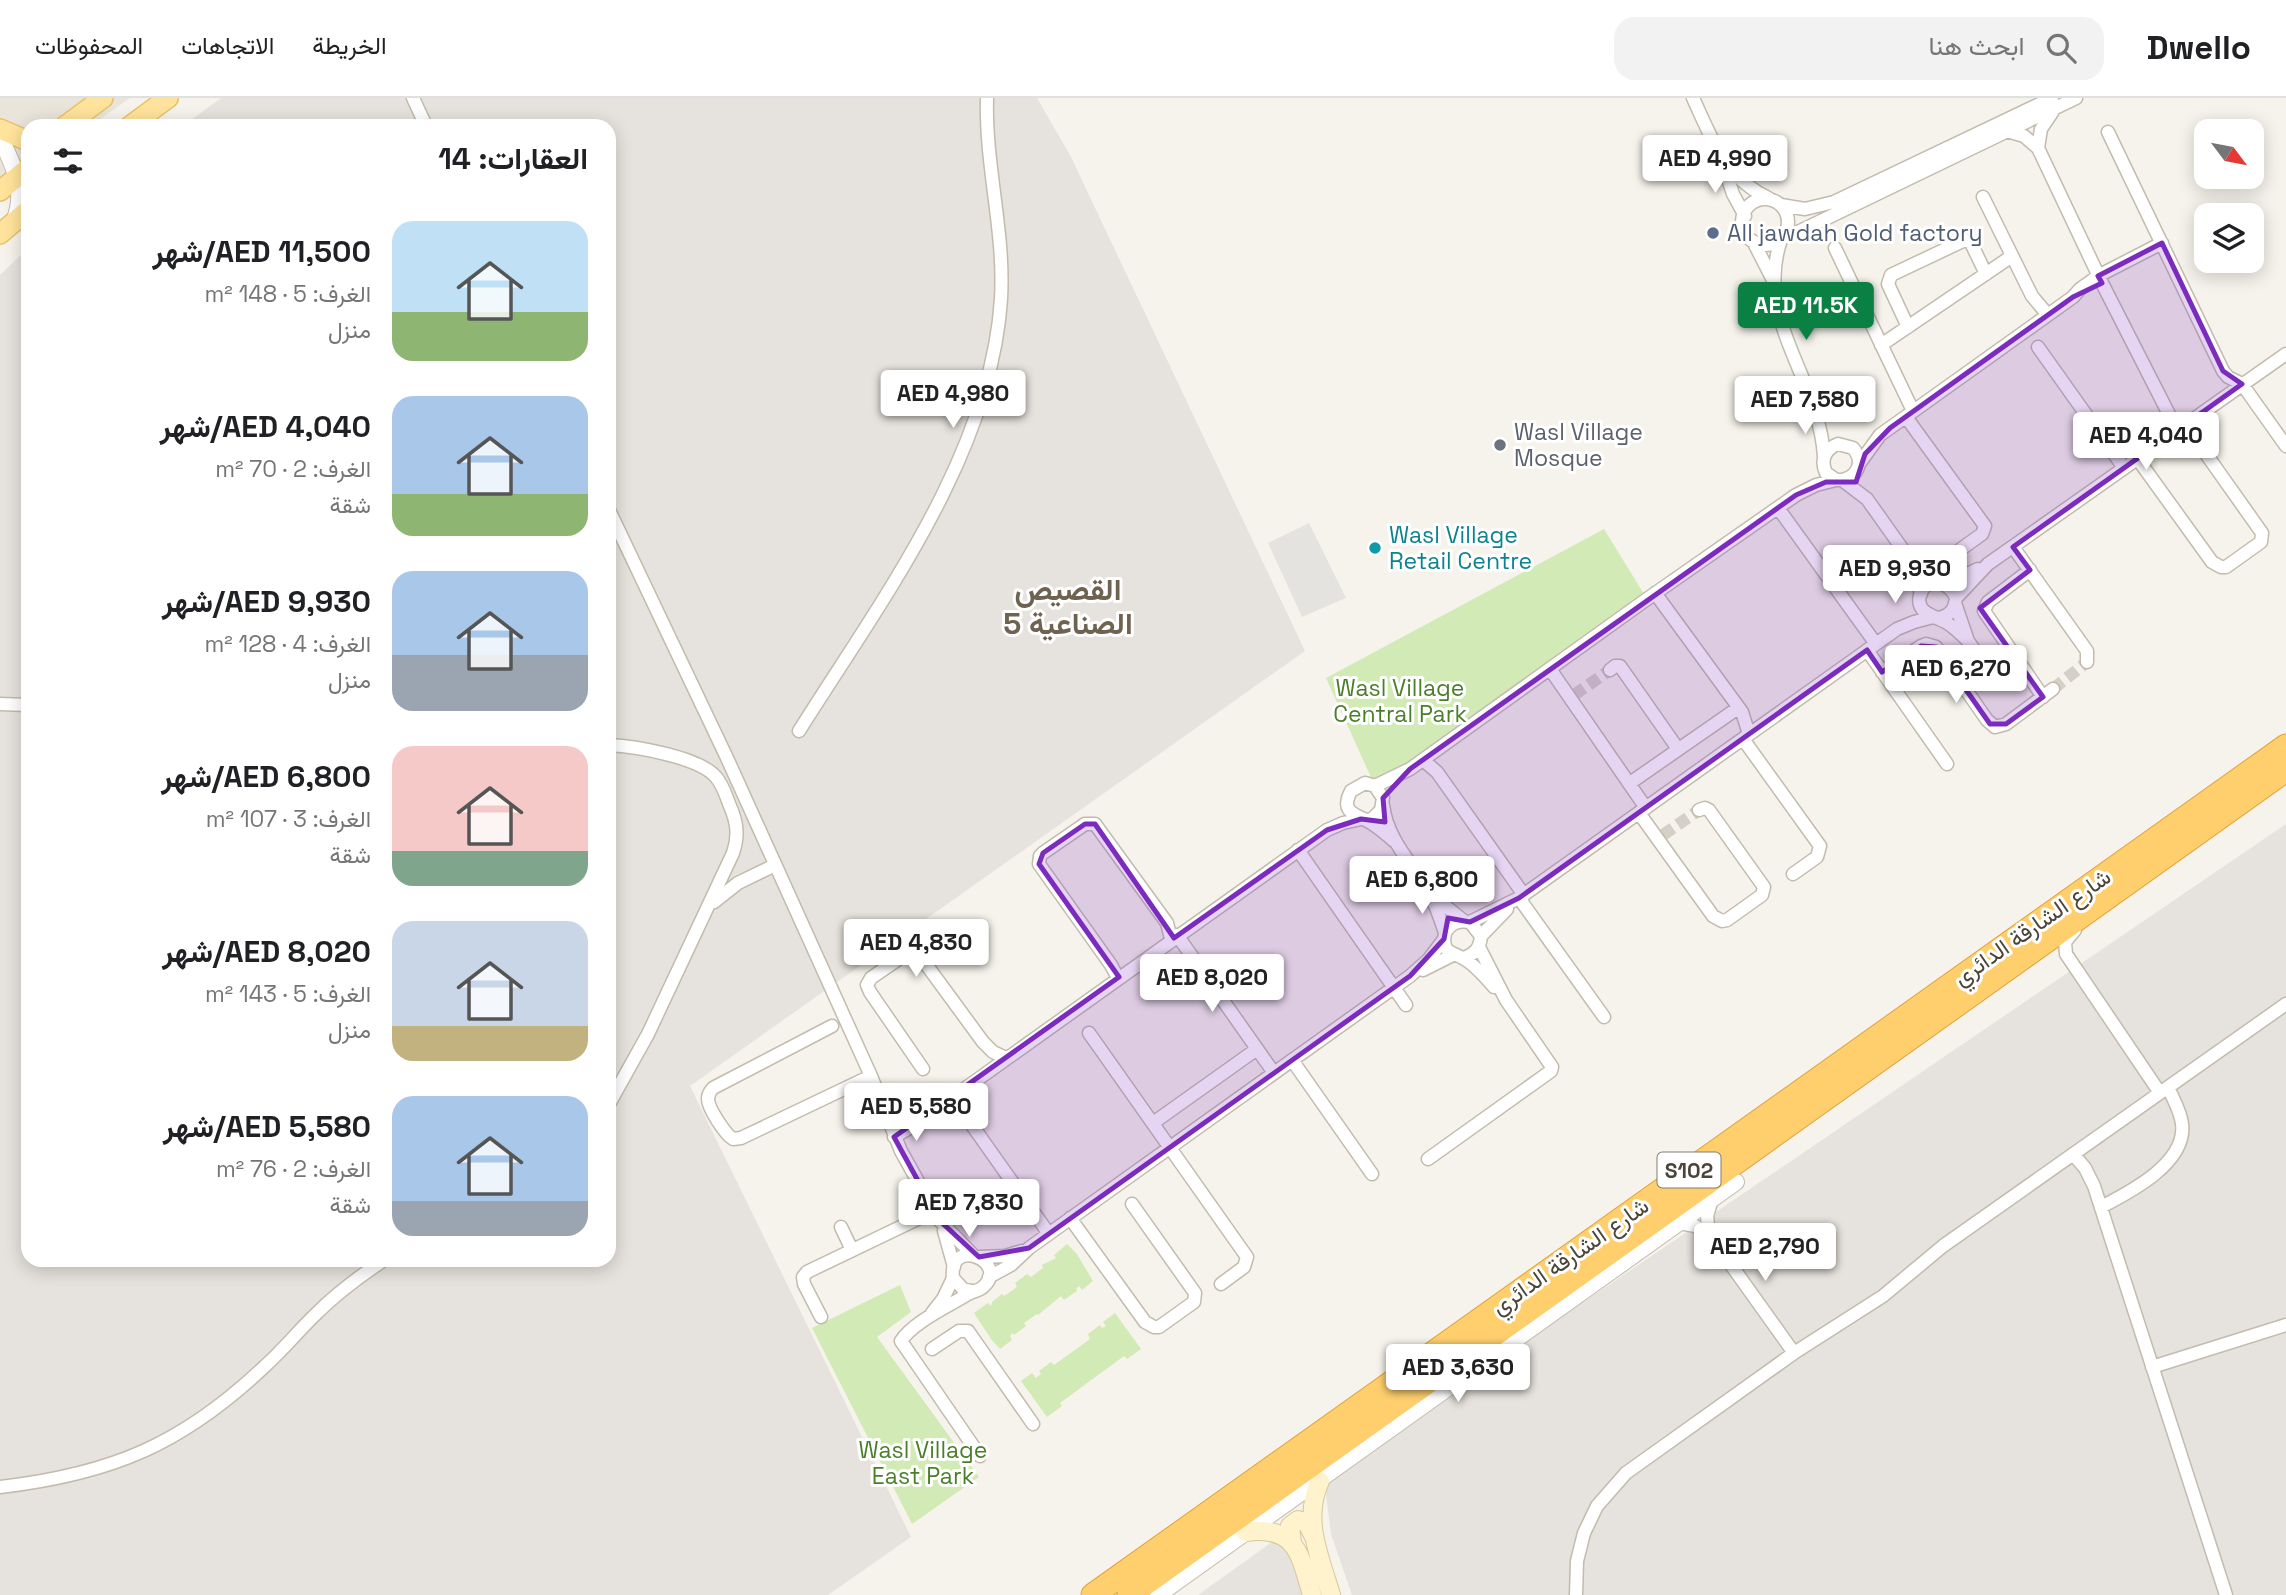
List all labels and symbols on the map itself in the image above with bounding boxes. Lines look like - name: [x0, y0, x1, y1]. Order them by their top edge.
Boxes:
- north arrow: [2194, 119, 2264, 189]
- pin: AED 4,990: [1635, 136, 1795, 195]
- place label: All jawdah Gold factory: [1727, 218, 1983, 248]
- marker: All jawdah Gold factory: [1705, 225, 1721, 241]
- pin: AED 11.5K: [1726, 282, 1886, 342]
- pin: AED 4,980: [873, 370, 1033, 430]
- pin: AED 7,580: [1725, 376, 1885, 436]
- pin: AED 4,040: [2066, 412, 2226, 472]
- place label: Wasl Village Mosque: [1514, 417, 1643, 473]
- marker: Wasl Village Mosque: [1492, 437, 1508, 453]
- place label: Wasl Village Retail Centre: [1389, 520, 1532, 576]
- marker: Wasl Village Retail Centre: [1367, 540, 1383, 556]
- pin: AED 9,930: [1815, 546, 1975, 605]
- district label: القصيص الصناعية 5: [1003, 570, 1133, 643]
- pin: AED 6,270: [1876, 646, 2036, 705]
- park label: Wasl Village Central Park: [1333, 673, 1467, 729]
- pin: AED 6,800: [1342, 856, 1502, 916]
- street label: شارع الشارقة الدائري: [1947, 861, 2119, 996]
- pin: AED 4,830: [836, 920, 996, 979]
- pin: AED 8,020: [1132, 954, 1292, 1014]
- pin: AED 5,580: [836, 1084, 996, 1143]
- road number: S102: [1658, 1152, 1720, 1188]
- pin: AED 7,830: [889, 1180, 1049, 1239]
- street label: شارع الشارقة الدائري: [1485, 1190, 1657, 1325]
- pin: AED 2,790: [1685, 1224, 1845, 1283]
- pin: AED 3,630: [1378, 1344, 1538, 1404]
- park label: Wasl Village East Park: [859, 1435, 987, 1491]

